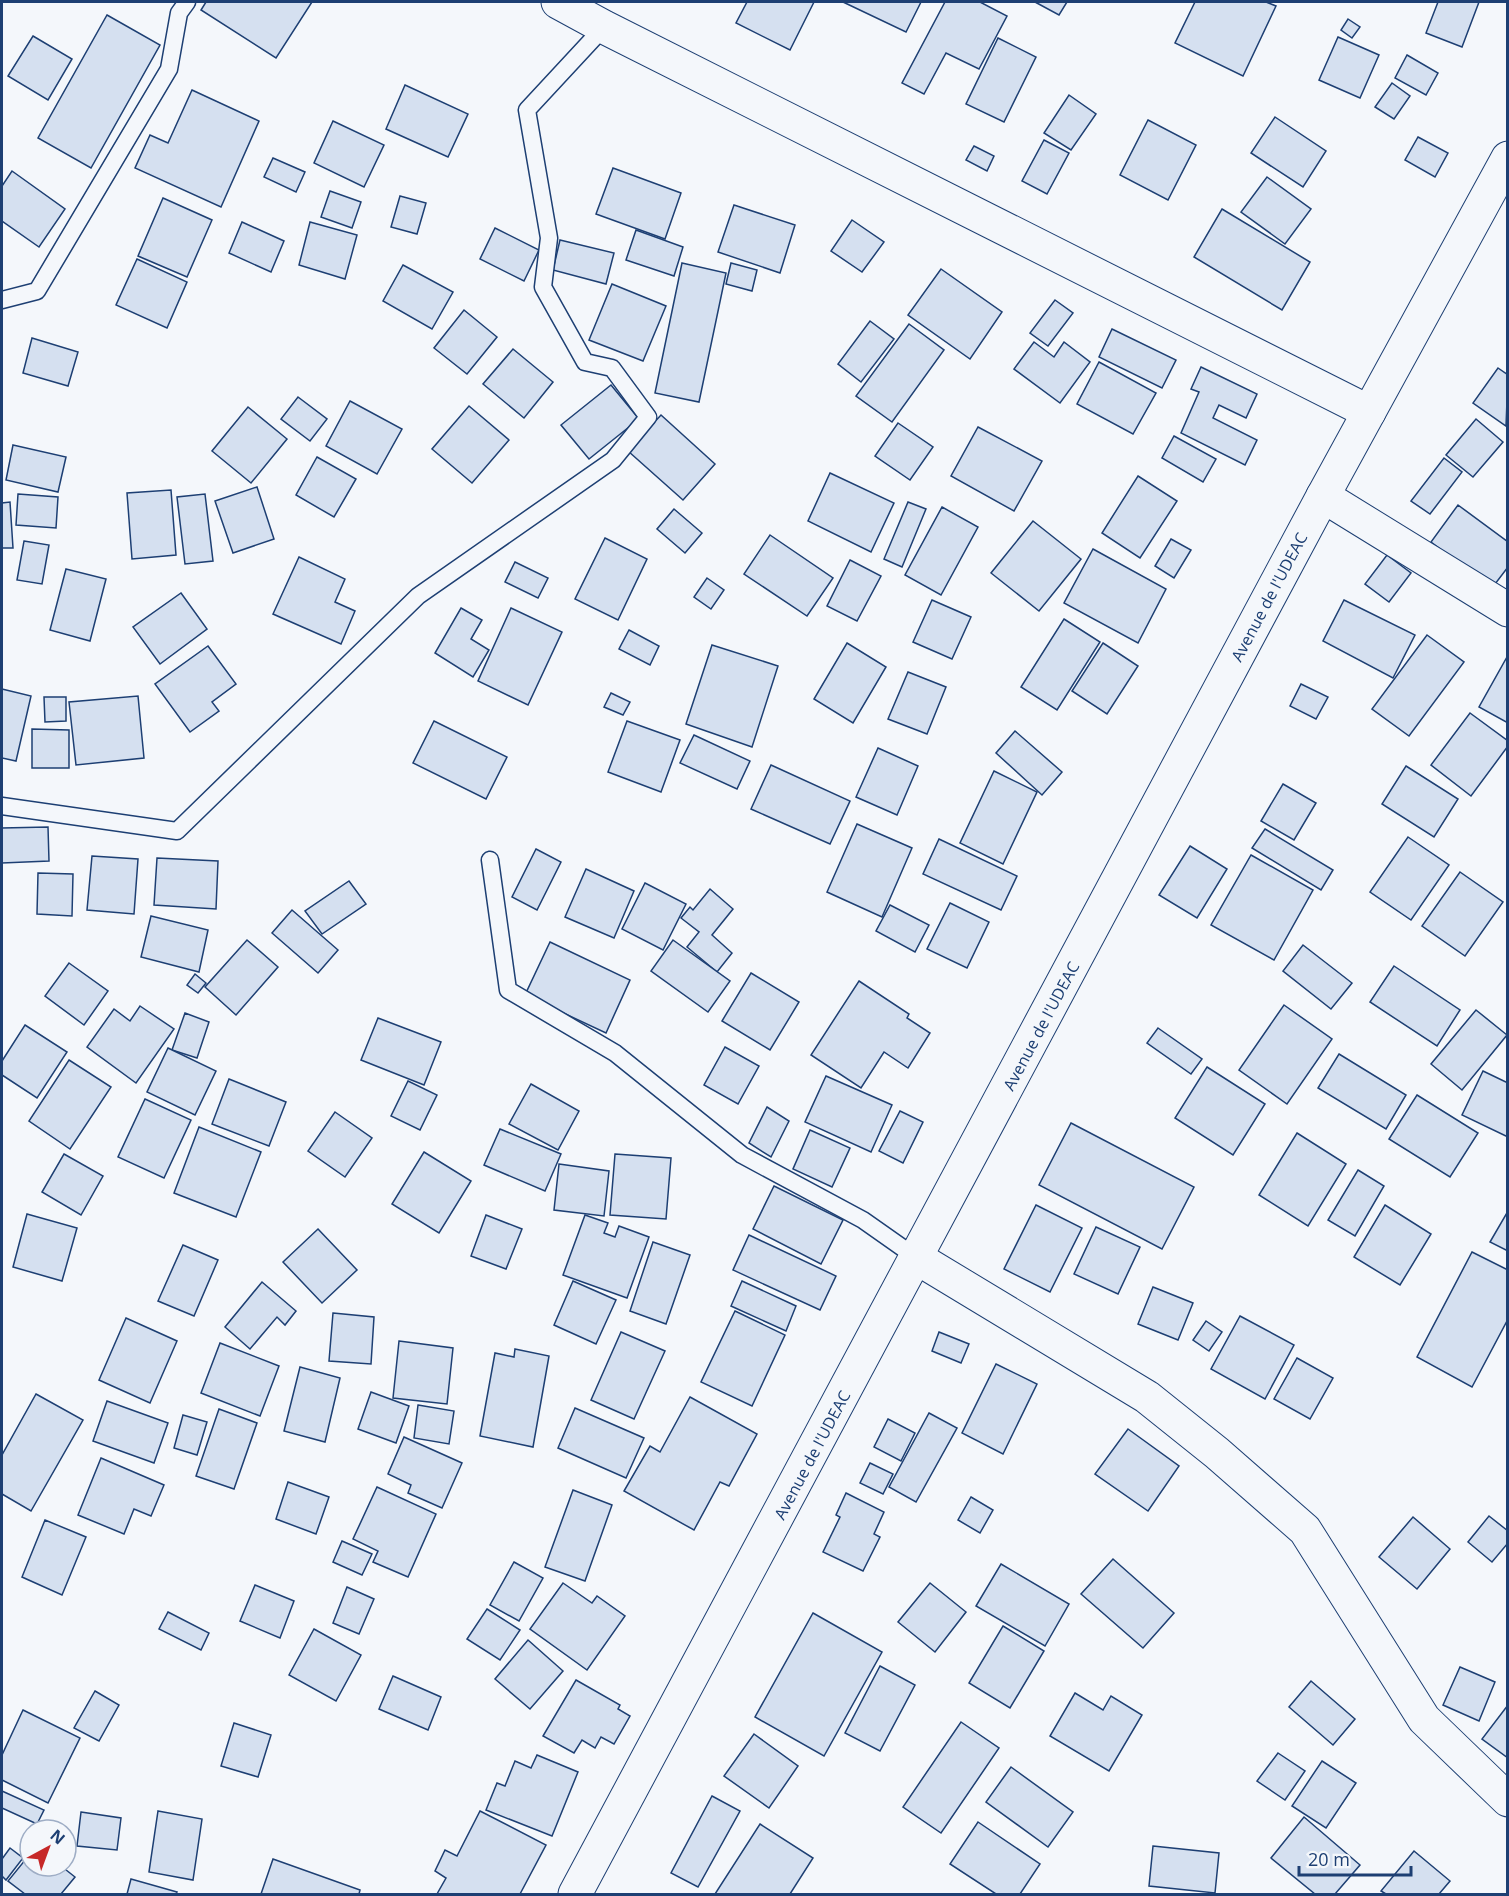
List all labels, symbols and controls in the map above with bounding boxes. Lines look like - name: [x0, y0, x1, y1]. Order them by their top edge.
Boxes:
- street label: Avenue de I'UDEAC: [1226, 529, 1312, 665]
- street label: Avenue de I'UDEAC: [998, 958, 1084, 1094]
- street label: Avenue de I'UDEAC: [769, 1387, 855, 1523]
- north arrow: [18, 1818, 78, 1878]
- text: N: [46, 1824, 70, 1849]
- scale bar: [1299, 1839, 1412, 1877]
- text: 20 m: [1308, 1847, 1350, 1871]

